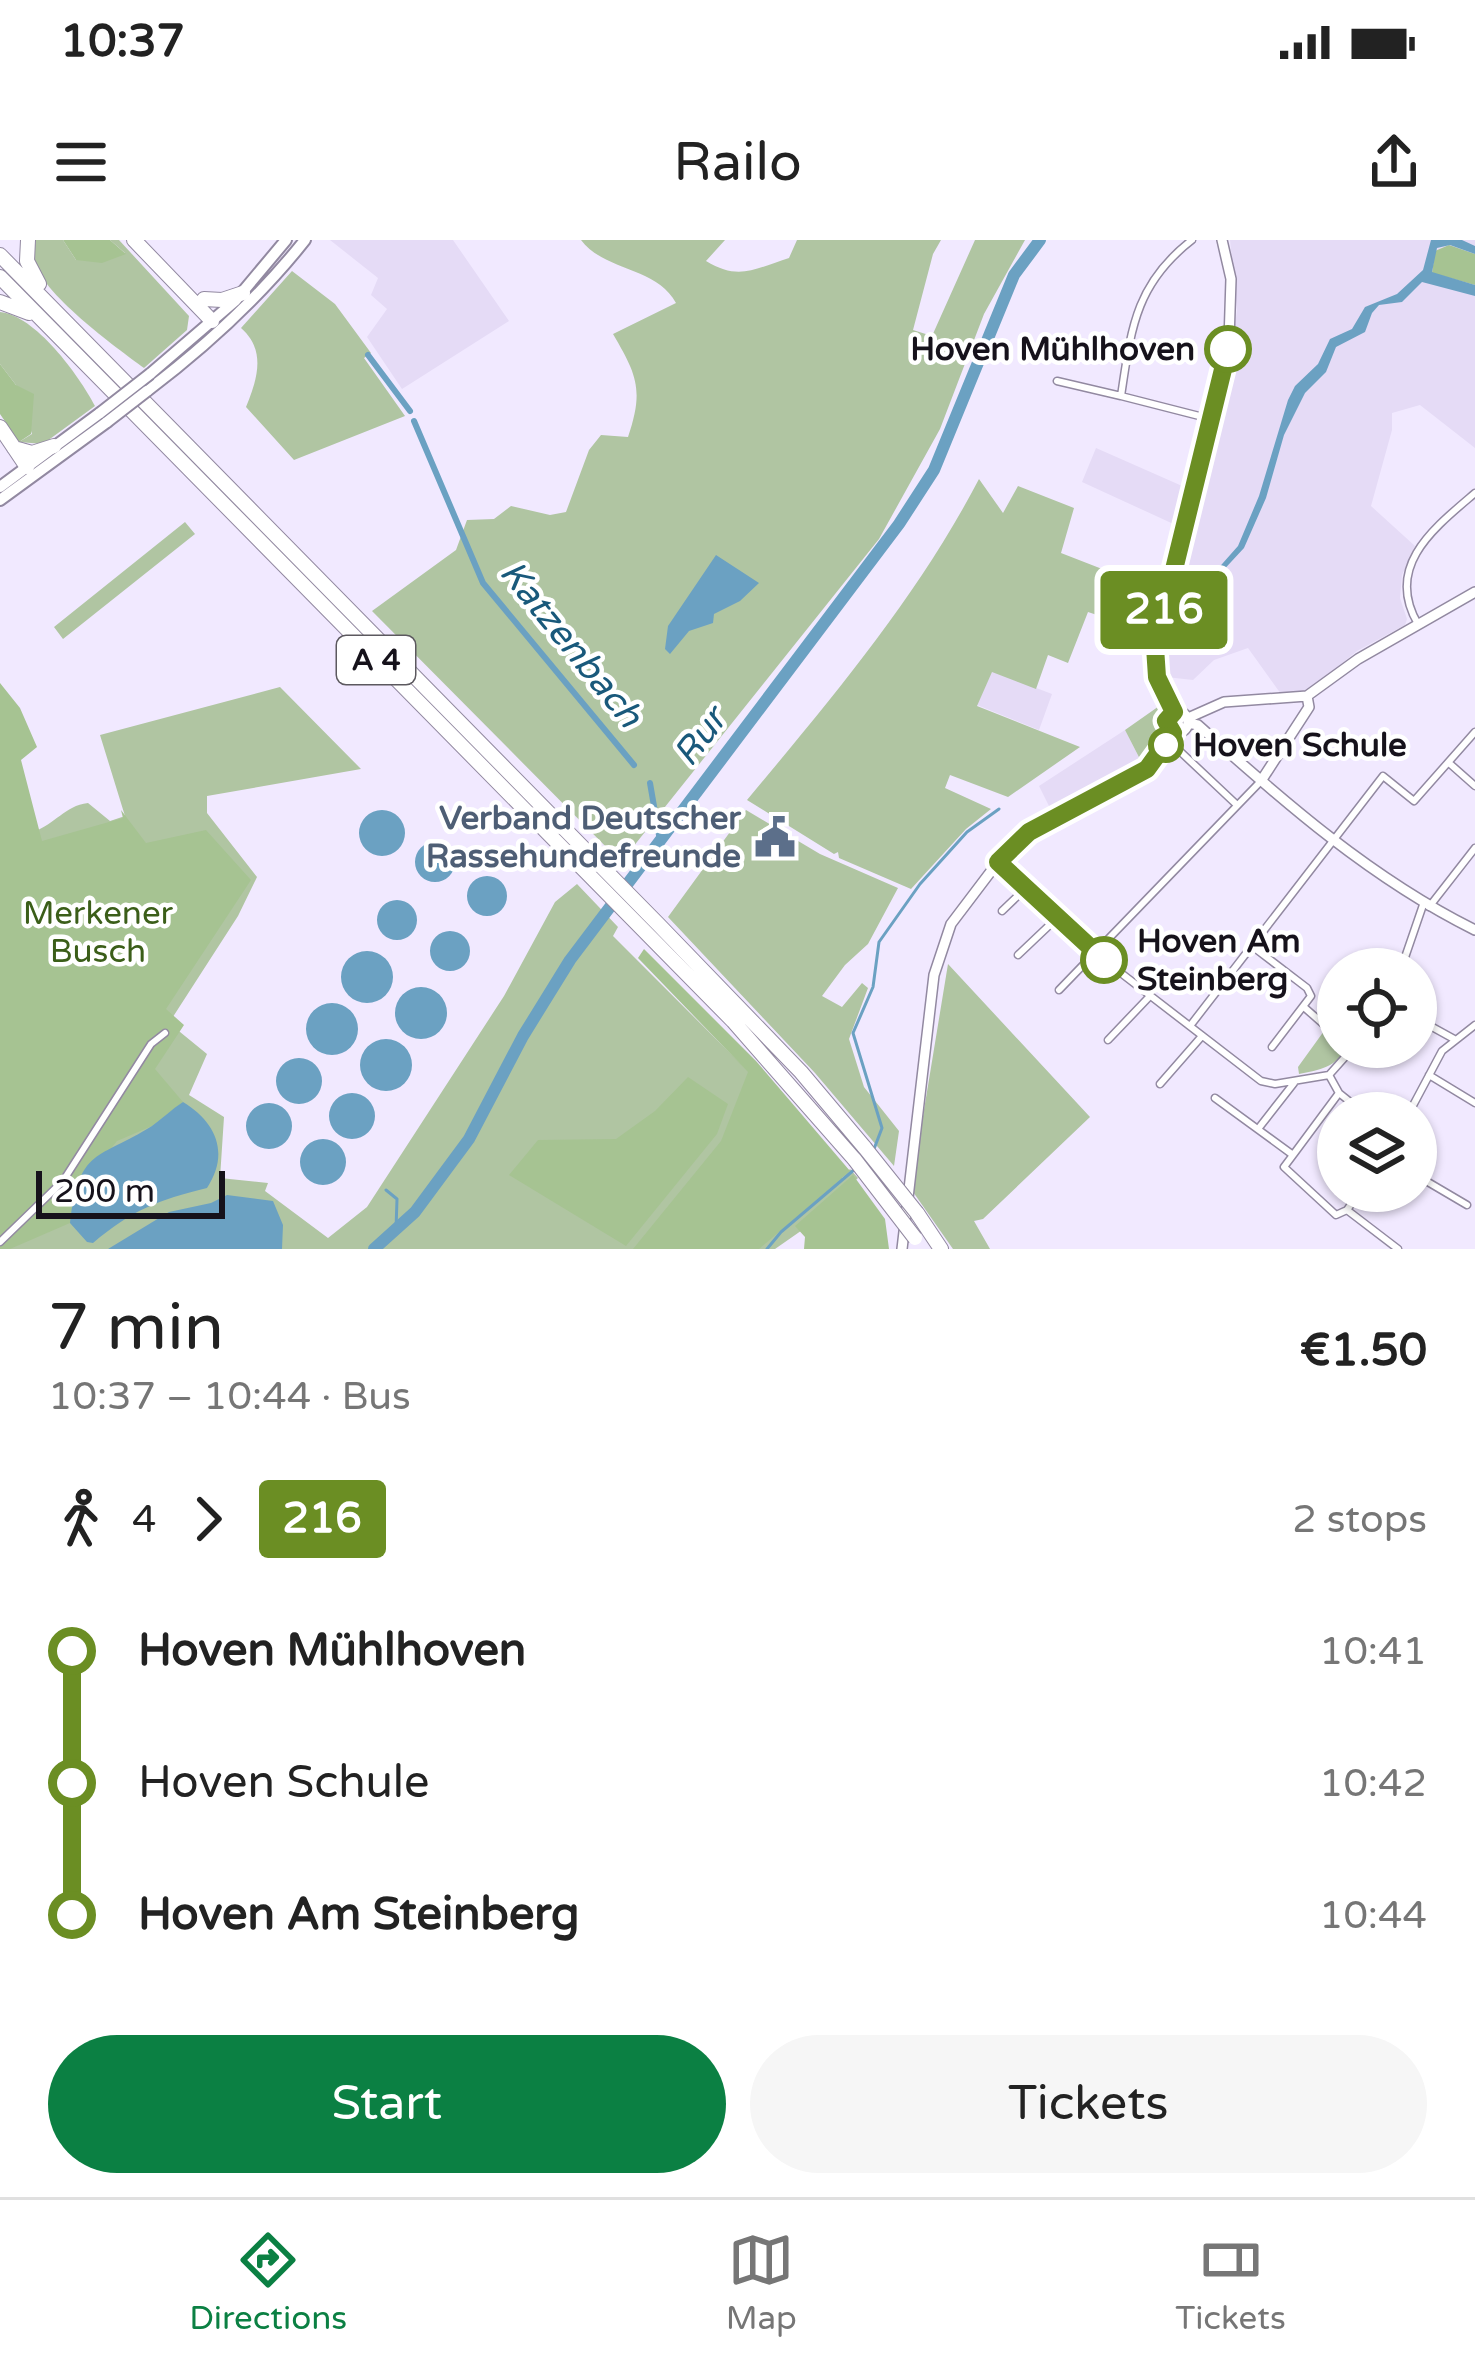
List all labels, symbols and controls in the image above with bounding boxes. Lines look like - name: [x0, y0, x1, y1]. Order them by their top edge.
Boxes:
- text: 10:37: [60, 15, 185, 69]
- icon: menu: [48, 129, 114, 195]
- icon: share: [1361, 129, 1427, 195]
- text: Railo: [673, 130, 802, 195]
- marker: Hoven Mühlhoven: [1206, 327, 1250, 371]
- place label: Hoven Mühlhoven: [910, 330, 1195, 369]
- water label: Katzenbach: [491, 552, 652, 737]
- line badge: 216: [1095, 571, 1233, 649]
- text: 216: [1124, 584, 1204, 635]
- road number: A 4: [337, 636, 415, 684]
- water label: Rur: [664, 696, 738, 774]
- place label: Hoven Schule: [1193, 726, 1407, 765]
- marker: Hoven Schule: [1150, 729, 1182, 761]
- place label: Verband Deutscher Rassehundefreunde: [426, 799, 741, 876]
- public building icon: Verband Deutscher Rassehundefreunde: [752, 814, 798, 860]
- park label: Merkener Busch: [23, 894, 174, 971]
- place label: Hoven Am Steinberg: [1137, 922, 1301, 999]
- marker: Hoven Am Steinberg: [1082, 938, 1126, 982]
- map controls: [1317, 948, 1437, 1212]
- button: locate: [1317, 948, 1437, 1068]
- button: layers: [1317, 1092, 1437, 1212]
- scale bar: [36, 1165, 225, 1218]
- text: 200 m: [54, 1172, 155, 1211]
- text: 7 min: [48, 1288, 224, 1368]
- text: €1.50: [1300, 1324, 1427, 1378]
- text: 10:37 – 10:44 · Bus: [48, 1373, 411, 1420]
- icon: walk: [48, 1486, 114, 1552]
- icon: forward: [175, 1486, 241, 1552]
- text: 216: [283, 1493, 362, 1544]
- text: 4: [132, 1496, 157, 1543]
- text: 2 stops: [1292, 1496, 1427, 1543]
- text: Hoven Mühlhoven: [138, 1624, 526, 1678]
- text: 10:41: [1319, 1628, 1427, 1675]
- text: Hoven Schule: [138, 1756, 430, 1810]
- text: 10:42: [1319, 1760, 1427, 1807]
- text: Hoven Am Steinberg: [138, 1888, 579, 1942]
- text: 10:44: [1319, 1892, 1427, 1939]
- button: Start: [48, 2035, 726, 2173]
- button: Tickets: [750, 2035, 1427, 2173]
- tab: Directions: [189, 2227, 347, 2338]
- tab: Map: [726, 2227, 797, 2338]
- tab: Tickets: [1175, 2227, 1286, 2338]

